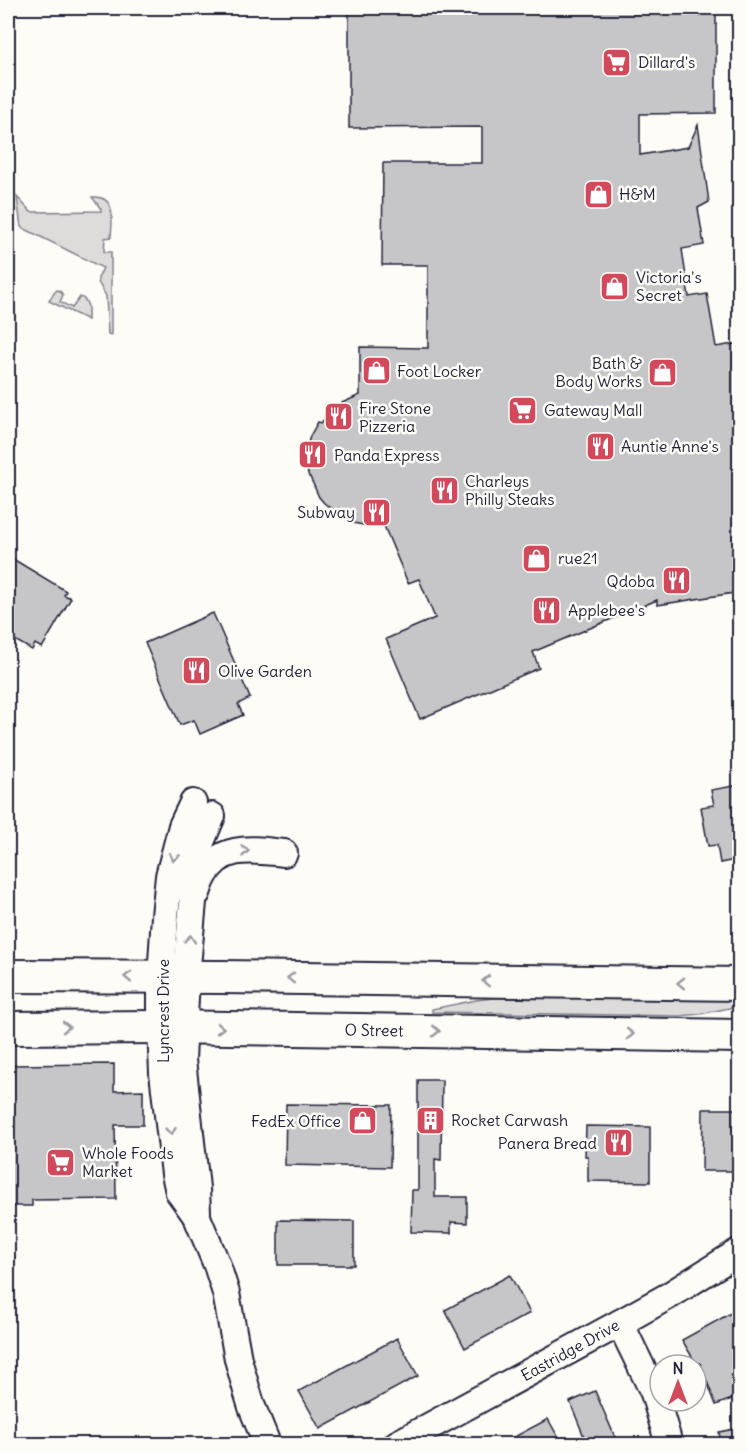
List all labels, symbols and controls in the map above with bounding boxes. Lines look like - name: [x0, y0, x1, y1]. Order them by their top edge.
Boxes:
- supermarket icon: Dillard's: [601, 46, 633, 78]
- place label: Dillard's: [638, 52, 695, 72]
- shop icon: H&M: [582, 178, 614, 210]
- place label: H&M: [619, 184, 656, 204]
- place label: Victoria's Secret: [636, 267, 702, 305]
- shop icon: Victoria's Secret: [599, 270, 631, 302]
- place label: Bath & Body Works: [555, 353, 642, 391]
- shop icon: Foot Locker: [360, 355, 392, 387]
- shop icon: Bath & Body Works: [647, 356, 679, 388]
- place label: Foot Locker: [397, 361, 482, 381]
- supermarket icon: Gateway Mall: [507, 394, 539, 426]
- place label: Fire Stone Pizzeria: [359, 398, 431, 436]
- place label: Gateway Mall: [544, 400, 642, 420]
- restaurant icon: Fire Stone Pizzeria: [322, 401, 354, 433]
- restaurant icon: Auntie Anne's: [584, 430, 616, 462]
- place label: Auntie Anne's: [621, 436, 719, 456]
- restaurant icon: Panda Express: [297, 439, 329, 471]
- place label: Panda Express: [334, 445, 440, 465]
- place label: Charleys Philly Steaks: [465, 471, 555, 509]
- restaurant icon: Charleys Philly Steaks: [428, 474, 460, 506]
- restaurant icon: Subway: [360, 496, 392, 528]
- place label: Subway: [297, 502, 355, 522]
- shop icon: rue21: [521, 542, 553, 574]
- place label: rue21: [558, 548, 598, 568]
- restaurant icon: Qdoba: [660, 565, 692, 597]
- place label: Qdoba: [607, 571, 655, 591]
- restaurant icon: Applebee's: [531, 594, 563, 626]
- place label: Applebee's: [568, 600, 645, 620]
- restaurant icon: Olive Garden: [181, 655, 213, 687]
- place label: Olive Garden: [218, 661, 312, 681]
- one-way arrow: [241, 845, 250, 858]
- one-way arrow: [168, 852, 181, 862]
- one-way arrow: [183, 935, 196, 944]
- street label: Lyncrest Drive: [153, 959, 173, 1063]
- one-way arrow: [123, 970, 132, 983]
- one-way arrow: [287, 972, 296, 984]
- one-way arrow: [482, 974, 491, 987]
- one-way arrow: [677, 977, 686, 989]
- street label: O Street: [344, 1019, 404, 1041]
- one-way arrow: [61, 1021, 70, 1033]
- one-way arrow: [215, 1022, 224, 1034]
- one-way arrow: [431, 1025, 440, 1038]
- one-way arrow: [626, 1028, 635, 1040]
- building icon: Rocket Carwash: [414, 1104, 446, 1136]
- shop icon: FedEx Office: [346, 1105, 378, 1137]
- place label: Rocket Carwash: [451, 1110, 568, 1130]
- place label: FedEx Office: [251, 1111, 341, 1131]
- one-way arrow: [164, 1127, 176, 1136]
- restaurant icon: Panera Bread: [602, 1127, 634, 1159]
- place label: Panera Bread: [498, 1133, 597, 1153]
- place label: Whole Foods Market: [82, 1143, 174, 1181]
- supermarket icon: Whole Foods Market: [45, 1146, 77, 1178]
- street label: Eastridge Drive: [517, 1315, 623, 1385]
- north arrow: [648, 1353, 708, 1413]
- text: N: [672, 1358, 684, 1378]

